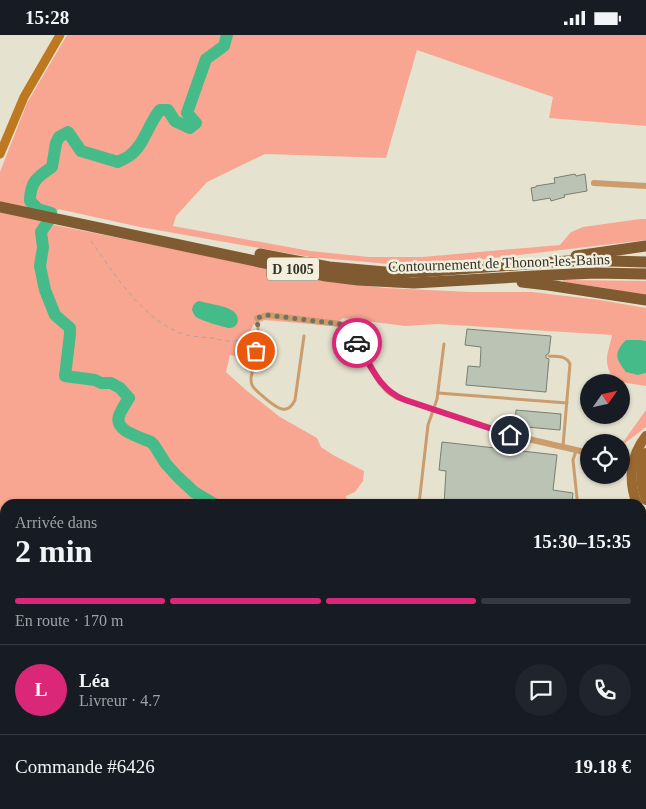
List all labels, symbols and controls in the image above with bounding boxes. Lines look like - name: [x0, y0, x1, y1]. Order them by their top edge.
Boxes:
- text: 15:28: [25, 7, 69, 28]
- street label: Contournement de Thonon-les-Bains: [388, 251, 610, 275]
- road number: D 1005: [267, 257, 319, 280]
- courier: [332, 318, 382, 368]
- icon: car: [343, 329, 371, 357]
- pin: [235, 330, 277, 372]
- icon: bag: [242, 337, 270, 365]
- north arrow: [580, 374, 630, 424]
- map controls: [580, 374, 630, 484]
- pin: [489, 414, 531, 456]
- icon: home: [496, 421, 524, 449]
- button: locate: [580, 434, 630, 484]
- text: Arrivée dans: [15, 514, 97, 531]
- text: 15:30–15:35: [533, 531, 631, 552]
- text: 2 min: [15, 533, 92, 569]
- text: En route · 170 m: [15, 612, 123, 629]
- button: chat: [515, 664, 567, 716]
- button: phone: [579, 664, 631, 716]
- text: Léa: [79, 670, 110, 691]
- text: L: [35, 679, 47, 700]
- text: Livreur · 4.7: [79, 692, 160, 709]
- text: Commande #6426: [15, 756, 155, 777]
- text: 19.18 €: [574, 756, 631, 777]

